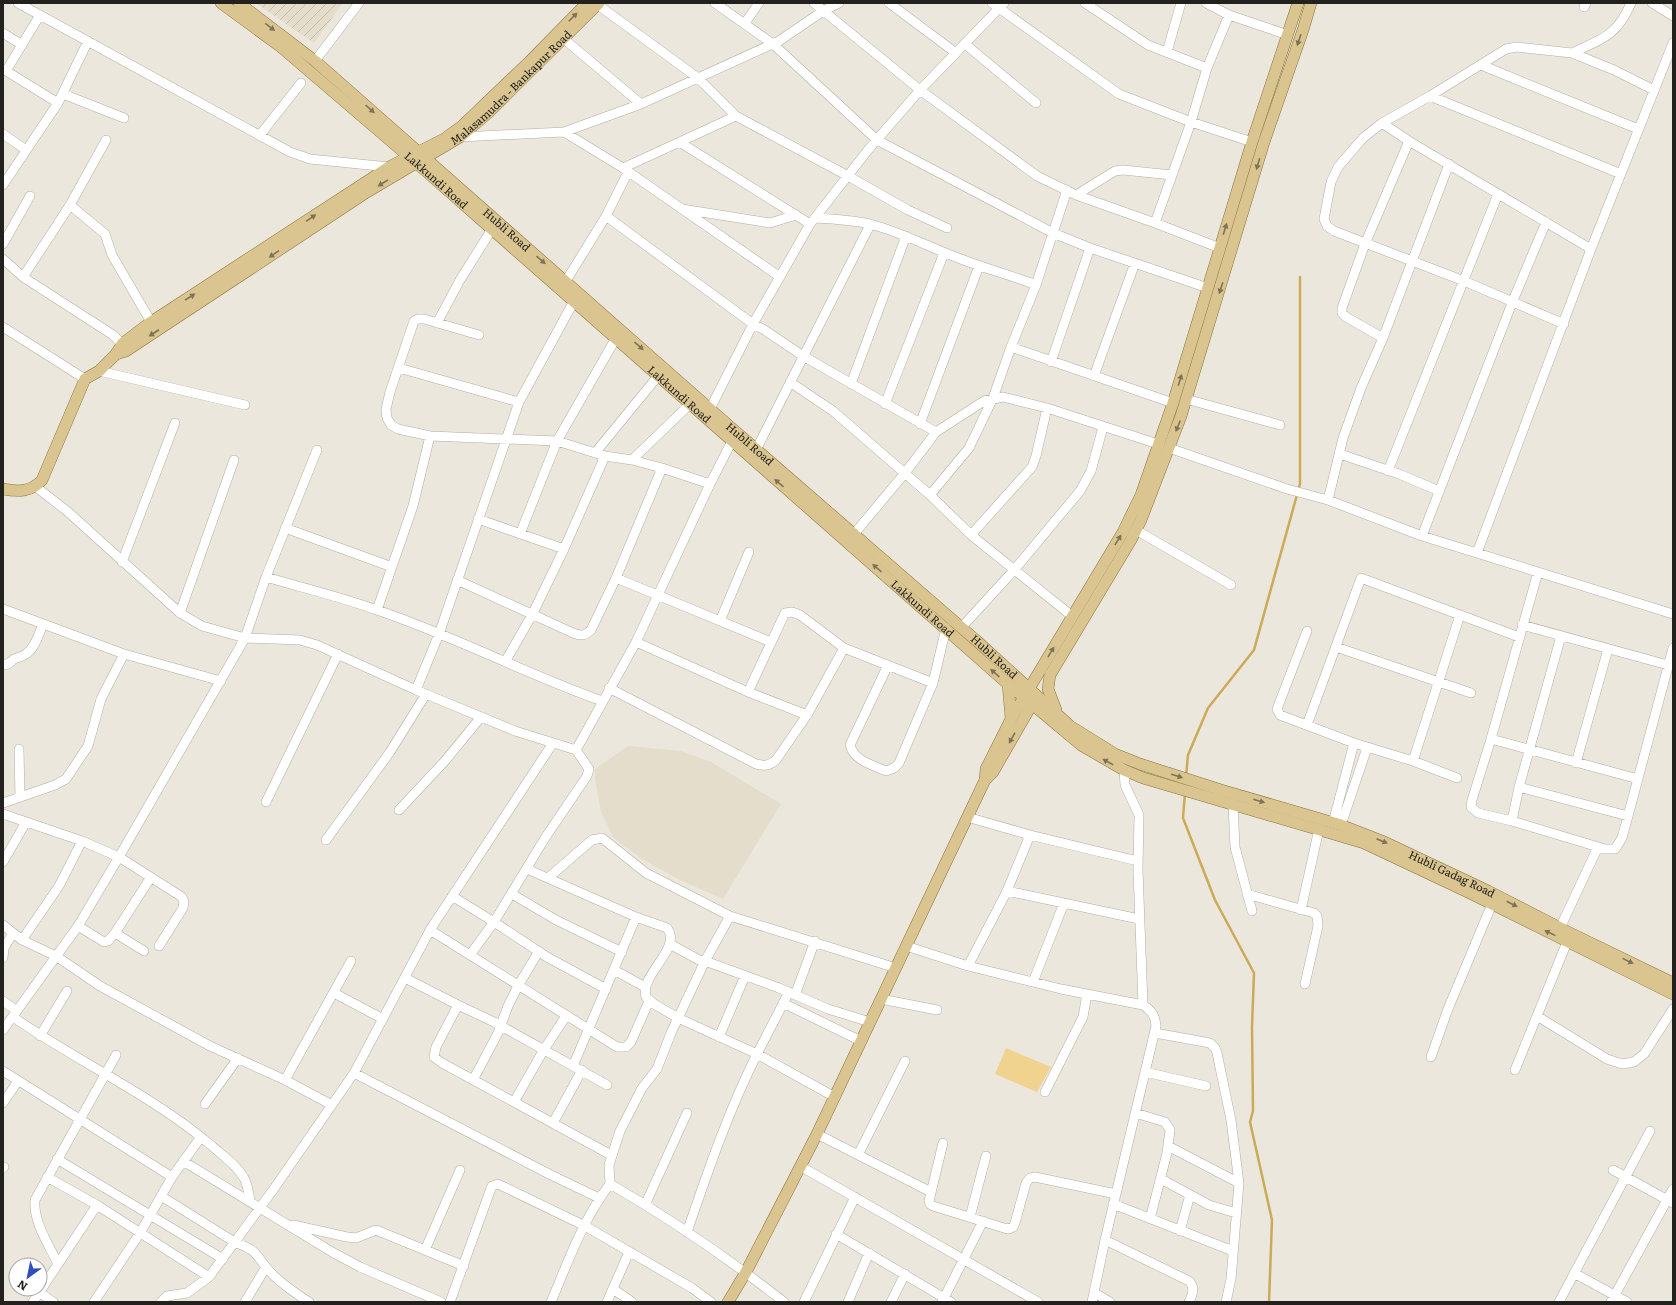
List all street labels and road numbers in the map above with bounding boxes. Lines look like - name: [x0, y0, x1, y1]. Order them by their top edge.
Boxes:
- street label: Malasamudra - Bankapur Road: [447, 26, 575, 148]
- street label: Lakkundi Road: [402, 147, 472, 212]
- street label: Hubli Road: [480, 204, 535, 255]
- street label: Lakkundi Road: [645, 361, 715, 426]
- street label: Hubli Road: [723, 418, 778, 469]
- street label: Lakkundi Road: [888, 575, 959, 640]
- street label: Hubli Road: [968, 630, 1022, 682]
- street label: Hubli Gadag Road: [1406, 846, 1498, 901]

